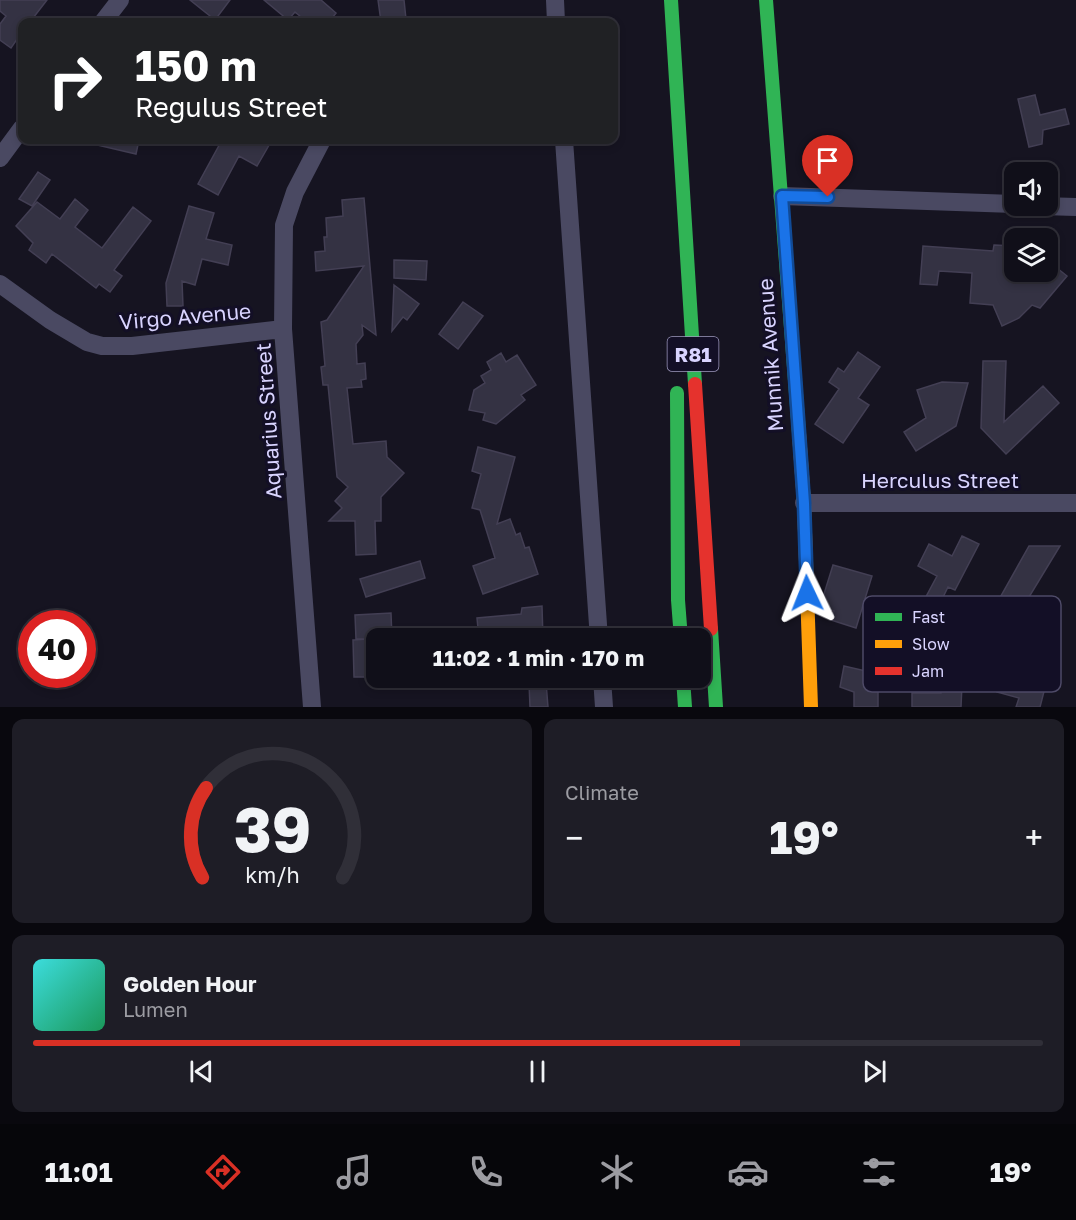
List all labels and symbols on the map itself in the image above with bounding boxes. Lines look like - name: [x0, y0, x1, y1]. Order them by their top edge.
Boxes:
- pin: [802, 135, 853, 197]
- street label: Munnik Avenue: [752, 278, 788, 432]
- street label: Virgo Avenue: [118, 297, 252, 335]
- road number: R81: [668, 337, 718, 371]
- street label: Aquarius Street: [250, 342, 286, 500]
- street label: Herculus Street: [861, 467, 1019, 493]
- position arrow: [775, 561, 839, 625]
- legend: [863, 596, 1061, 692]
- text: Fast: [912, 607, 945, 627]
- speed limit sign: 40: [18, 610, 96, 688]
- text: Slow: [912, 634, 950, 654]
- text: Jam: [912, 661, 944, 681]

